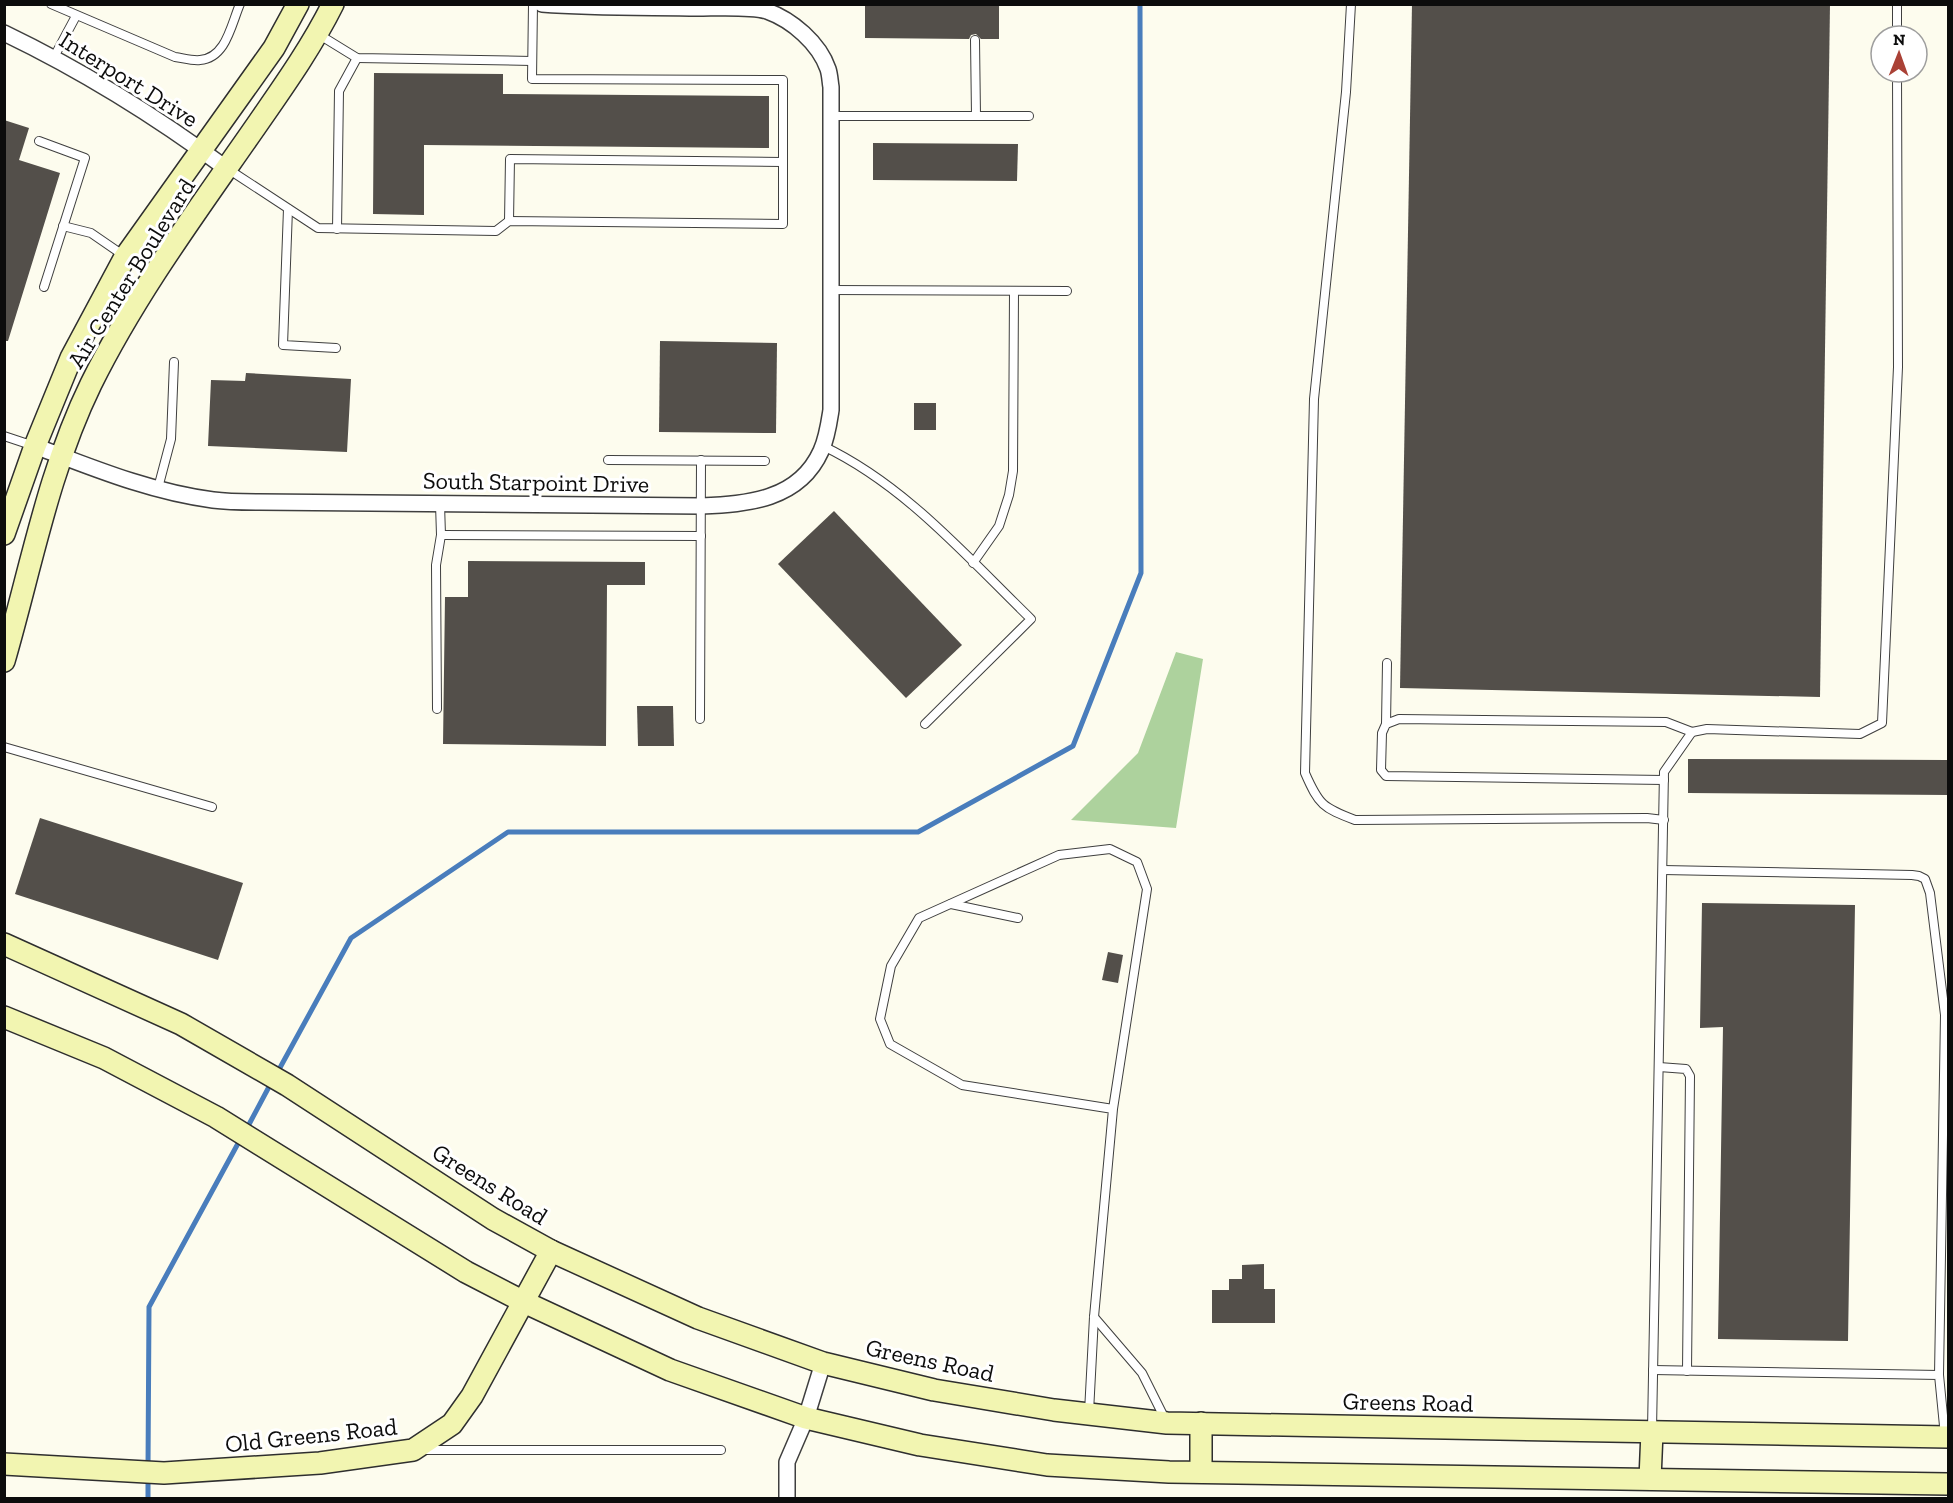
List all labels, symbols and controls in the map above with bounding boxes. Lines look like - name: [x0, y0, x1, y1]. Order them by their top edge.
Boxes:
- north arrow: [1869, 24, 1929, 84]
- street label: Interport Drive: [54, 25, 204, 133]
- text: N: [1893, 30, 1906, 49]
- street label: Air Center Boulevard: [61, 173, 201, 373]
- street label: South Starpoint Drive: [423, 466, 649, 498]
- street label: Greens Road: [427, 1137, 553, 1231]
- street label: Greens Road: [863, 1332, 997, 1388]
- street label: Greens Road: [1342, 1386, 1474, 1418]
- street label: Old Greens Road: [224, 1412, 398, 1458]

